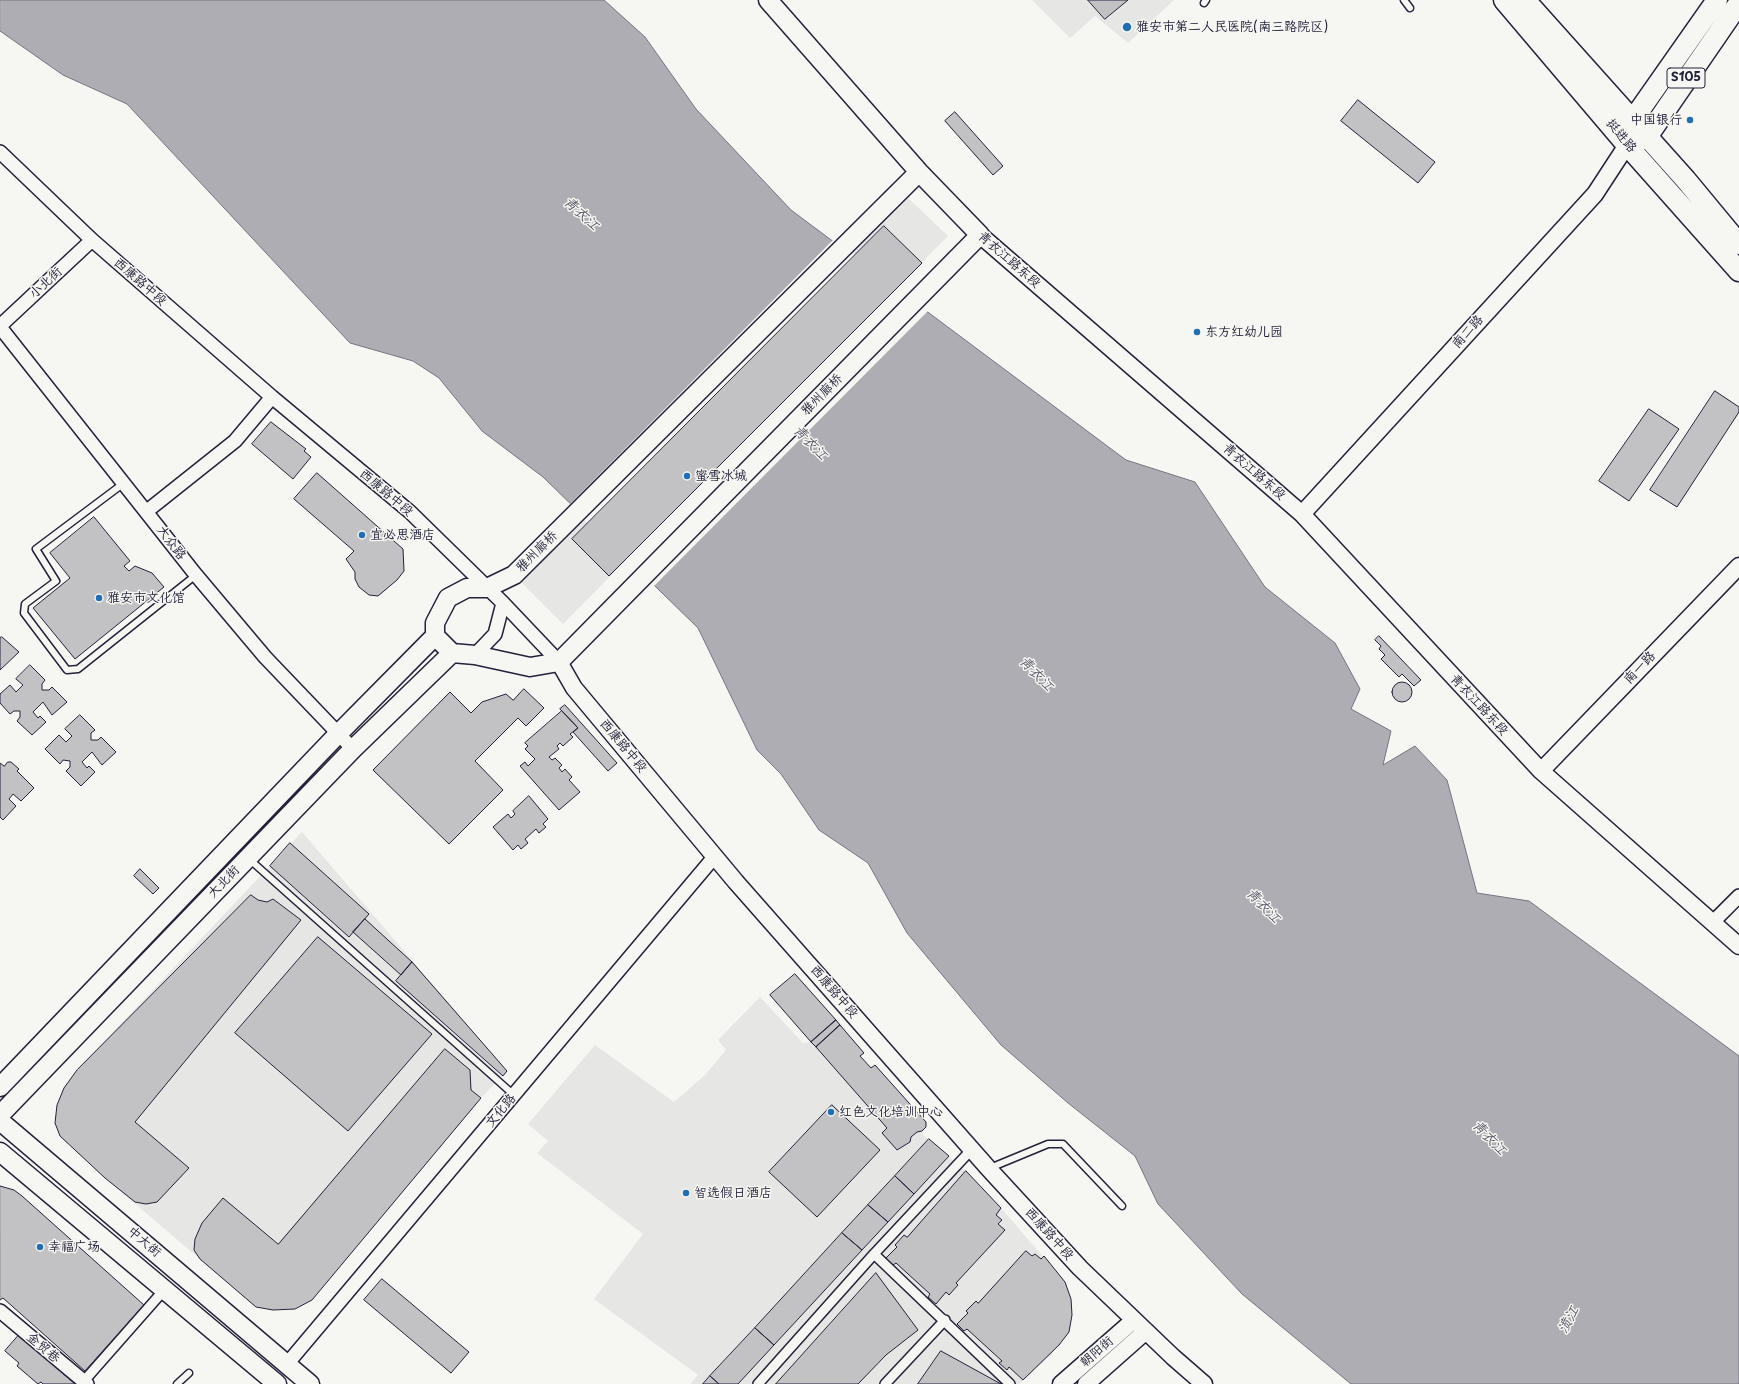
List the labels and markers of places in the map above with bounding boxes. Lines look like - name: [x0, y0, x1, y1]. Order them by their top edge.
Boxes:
- place label: 雅安市第二人民医院(南三路院区): [1136, 19, 1328, 35]
- marker: 雅安市第二人民医院(南三路院区): [1121, 21, 1133, 33]
- place label: 中国银行: [1630, 112, 1682, 128]
- marker: 中国银行: [1685, 115, 1695, 125]
- place label: 东方红幼儿园: [1205, 324, 1283, 340]
- marker: 东方红幼儿园: [1192, 327, 1202, 337]
- place label: 蜜雪冰城: [695, 468, 747, 484]
- marker: 蜜雪冰城: [682, 471, 692, 481]
- place label: 宜必思酒店: [370, 527, 435, 543]
- marker: 宜必思酒店: [357, 530, 367, 540]
- place label: 雅安市文化馆: [107, 590, 185, 606]
- marker: 雅安市文化馆: [94, 593, 104, 603]
- place label: 红色文化培训中心: [839, 1104, 943, 1120]
- marker: 红色文化培训中心: [826, 1107, 836, 1117]
- place label: 智选假日酒店: [694, 1185, 772, 1201]
- marker: 智选假日酒店: [681, 1188, 691, 1198]
- place label: 幸福广场: [48, 1239, 100, 1255]
- marker: 幸福广场: [35, 1242, 45, 1252]

